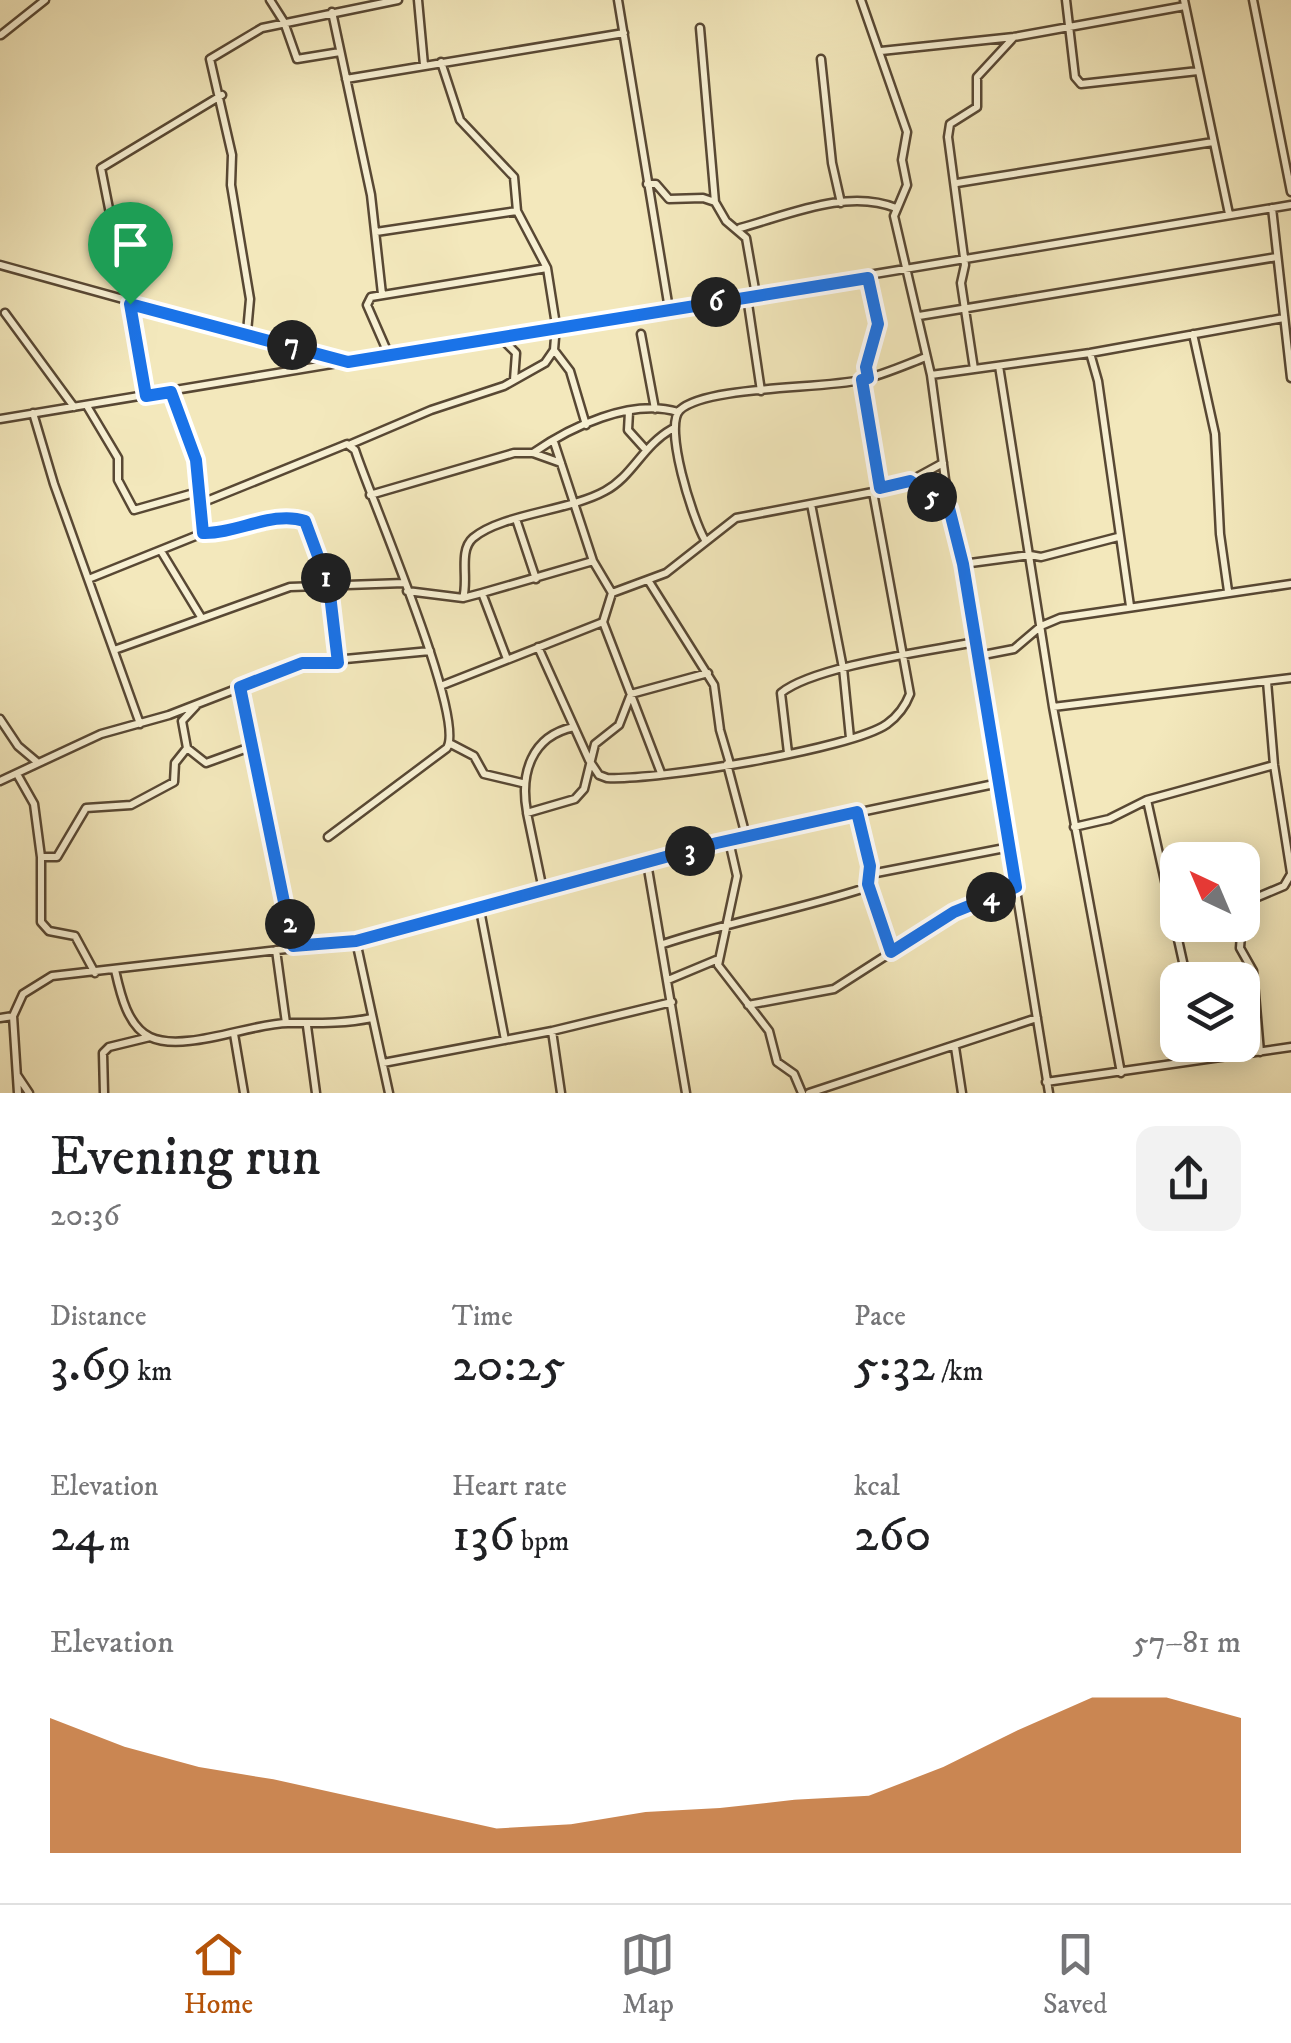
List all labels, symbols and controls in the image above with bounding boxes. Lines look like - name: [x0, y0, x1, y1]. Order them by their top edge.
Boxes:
- pin: [88, 202, 173, 305]
- icon: arrive: [103, 217, 158, 272]
- pin: 6: [691, 277, 741, 327]
- text: 6: [709, 284, 723, 319]
- pin: 7: [267, 320, 317, 370]
- text: 7: [285, 327, 299, 362]
- pin: 5: [907, 472, 957, 522]
- text: 5: [925, 479, 939, 514]
- pin: 1: [301, 553, 351, 603]
- text: 1: [321, 560, 331, 595]
- pin: 3: [665, 826, 715, 876]
- text: 3: [685, 833, 695, 868]
- north arrow: [1160, 842, 1260, 942]
- map controls: [1160, 842, 1260, 1062]
- pin: 4: [966, 872, 1016, 922]
- text: 4: [983, 879, 999, 914]
- pin: 2: [265, 899, 315, 949]
- text: 2: [283, 906, 297, 941]
- button: layers: [1160, 962, 1260, 1062]
- text: Evening run: [50, 1124, 321, 1193]
- button: share: [1136, 1126, 1241, 1231]
- text: 20:36: [50, 1196, 120, 1236]
- text: Distance: [50, 1299, 146, 1334]
- text: Time: [452, 1299, 513, 1334]
- text: Pace: [854, 1299, 906, 1334]
- text: 3.69: [50, 1334, 131, 1397]
- text: 20:25: [452, 1334, 566, 1397]
- text: 5:32: [854, 1334, 935, 1397]
- text: km: [131, 1354, 172, 1389]
- text: /km: [935, 1354, 984, 1389]
- text: Elevation: [50, 1469, 158, 1504]
- text: Heart rate: [452, 1469, 567, 1504]
- text: kcal: [854, 1469, 900, 1504]
- text: 24: [50, 1504, 103, 1567]
- text: 136: [452, 1504, 515, 1567]
- text: 260: [854, 1504, 932, 1567]
- text: m: [103, 1524, 130, 1559]
- text: bpm: [515, 1524, 569, 1559]
- text: Elevation: [50, 1623, 174, 1663]
- text: 57–81 m: [1133, 1623, 1241, 1663]
- tab: Home: [184, 1927, 253, 2022]
- tab: Map: [620, 1927, 675, 2022]
- tab: Saved: [1043, 1927, 1107, 2022]

